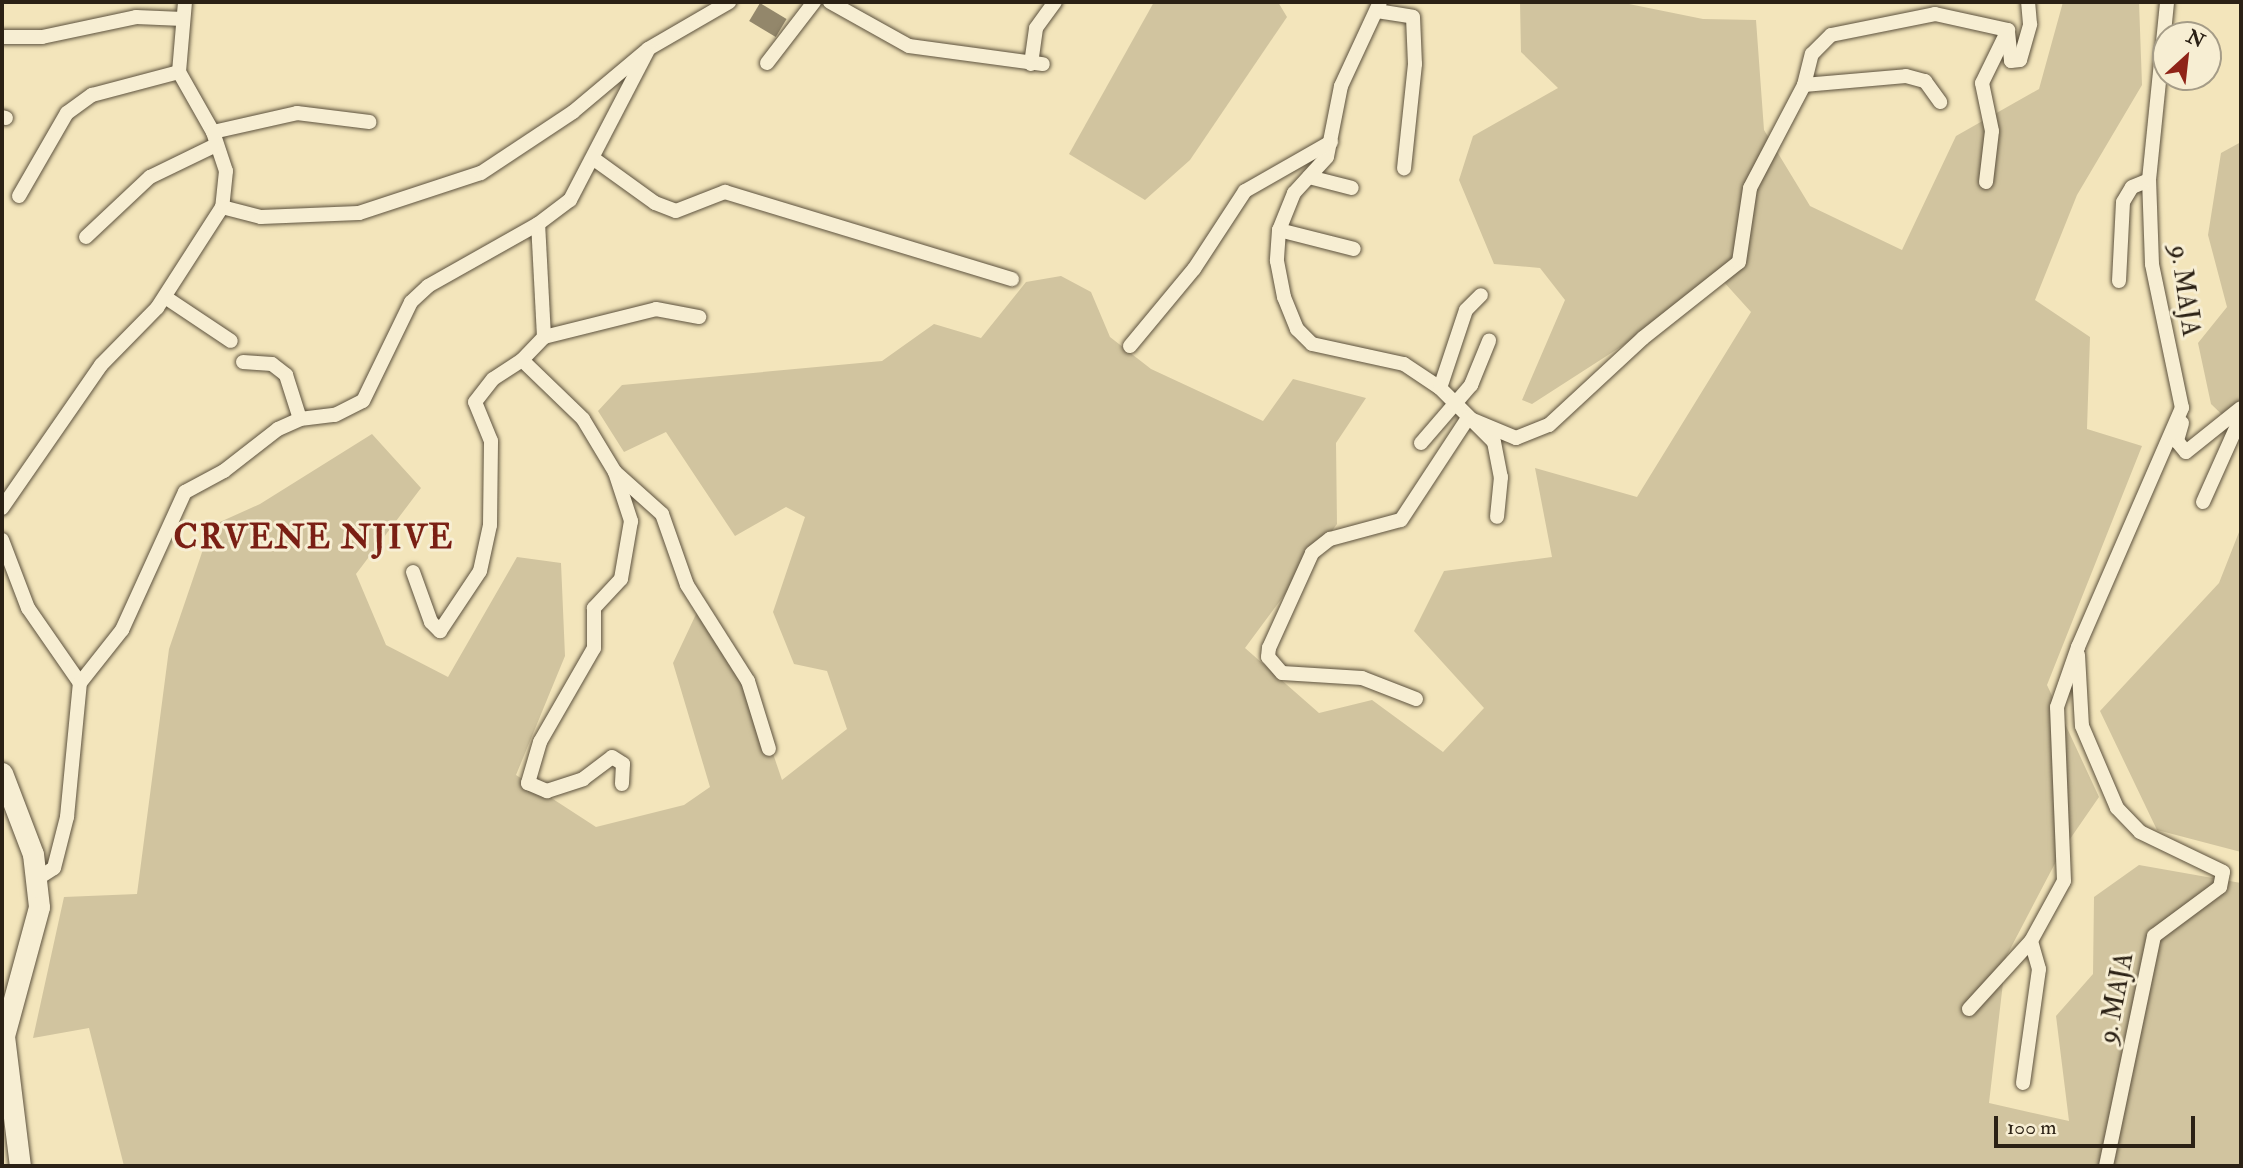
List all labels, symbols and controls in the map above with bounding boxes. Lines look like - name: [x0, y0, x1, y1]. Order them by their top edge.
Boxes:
- north arrow: [2152, 21, 2222, 91]
- text: N: [2183, 25, 2209, 54]
- street label: 9. MAJA: [2162, 243, 2206, 339]
- district label: CRVENE NJIVE: [175, 518, 453, 558]
- street label: 9. MAJA: [2093, 950, 2141, 1046]
- scale bar: [1998, 1102, 2199, 1146]
- text: 100 m: [2007, 1114, 2057, 1141]

